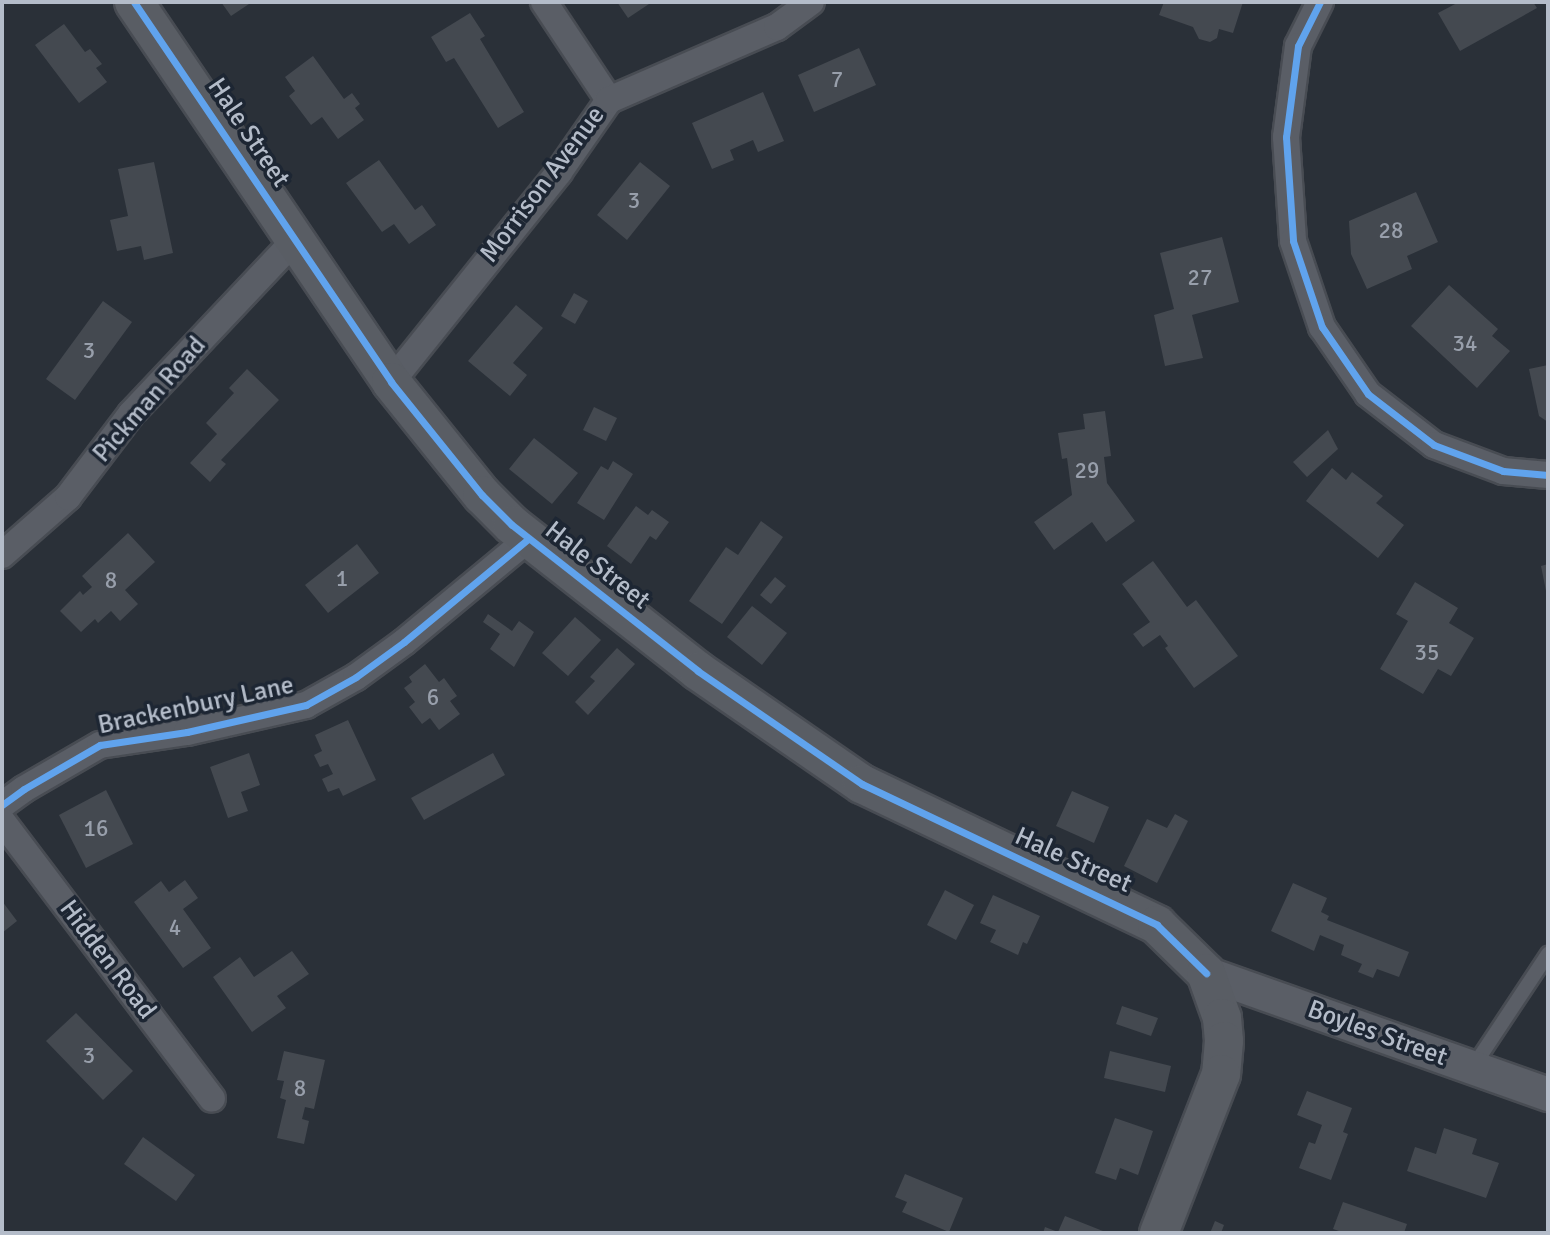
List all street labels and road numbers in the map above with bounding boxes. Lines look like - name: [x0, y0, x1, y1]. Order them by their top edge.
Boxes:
- street label: Hale Street: [200, 73, 296, 193]
- street label: Morrison Avenue: [474, 101, 612, 269]
- street label: Pickman Road: [87, 331, 213, 469]
- street label: Hale Street: [538, 515, 656, 617]
- street label: Brackenbury Lane: [95, 670, 297, 742]
- street label: Hale Street: [1010, 821, 1136, 901]
- street label: Hidden Road: [52, 894, 162, 1026]
- street label: Boyles Street: [1303, 994, 1451, 1074]

